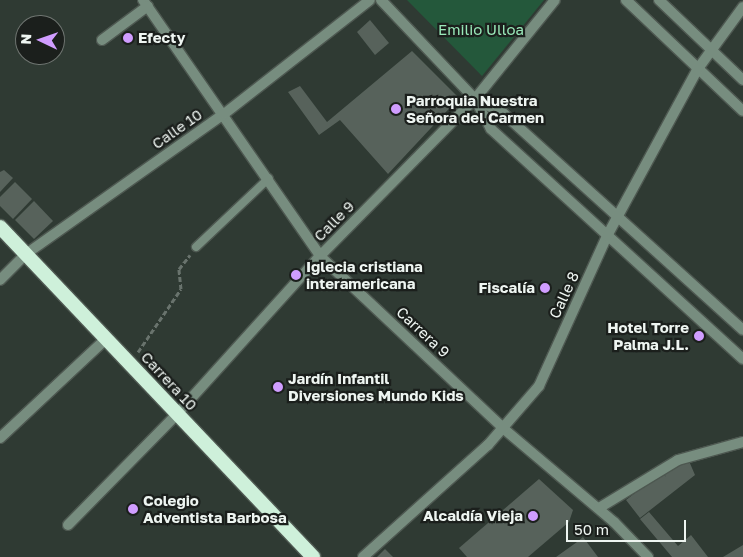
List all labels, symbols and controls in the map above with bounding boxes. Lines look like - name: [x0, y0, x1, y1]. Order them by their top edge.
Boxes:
- north arrow: [15, 15, 65, 65]
- park label: Emilio Ulloa: [438, 21, 524, 39]
- place label: Efecty: [138, 29, 185, 47]
- marker: Efecty: [122, 32, 134, 44]
- text: N: [17, 33, 34, 45]
- place label: Parroquia Nuestra Señora del Carmen: [406, 91, 544, 126]
- marker: Parroquia Nuestra Señora del Carmen: [390, 103, 402, 115]
- street label: Calle 10: [148, 105, 206, 153]
- street label: Calle 9: [310, 197, 358, 245]
- place label: Iglecia cristiana interamericana: [306, 257, 423, 292]
- marker: Iglecia cristiana interamericana: [290, 269, 302, 281]
- street label: Calle 8: [545, 269, 583, 321]
- place label: Fiscalía: [478, 279, 535, 297]
- marker: Fiscalía: [539, 282, 551, 294]
- street label: Carrera 9: [393, 303, 453, 361]
- place label: Hotel Torre Palma J.L.: [607, 318, 689, 353]
- marker: Hotel Torre Palma J.L.: [693, 330, 705, 342]
- street label: Carrera 10: [137, 348, 201, 414]
- place label: Jardín Infantil Diversiones Mundo Kids: [288, 369, 464, 404]
- marker: Jardín Infantil Diversiones Mundo Kids: [272, 381, 284, 393]
- place label: Colegio Adventista Barbosa: [143, 491, 287, 526]
- marker: Colegio Adventista Barbosa: [127, 503, 139, 515]
- place label: Alcaldía Vieja: [423, 507, 523, 525]
- marker: Alcaldía Vieja: [527, 510, 539, 522]
- scale bar: [568, 510, 688, 542]
- text: 50 m: [574, 520, 609, 538]

